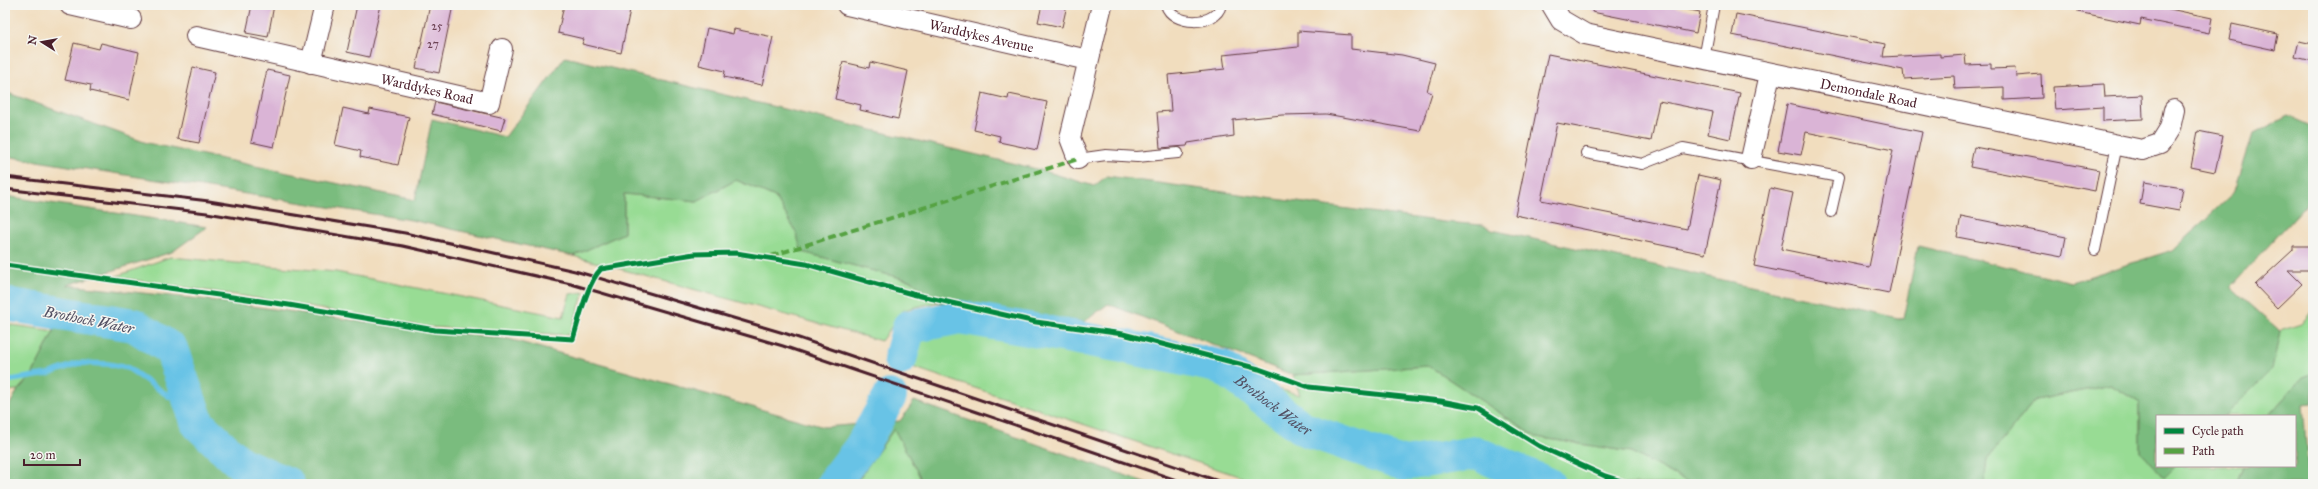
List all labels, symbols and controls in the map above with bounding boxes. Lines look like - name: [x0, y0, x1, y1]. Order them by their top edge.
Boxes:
- street label: Warddykes Avenue: [928, 16, 1035, 56]
- house number: 25: [431, 19, 443, 33]
- north arrow: [22, 22, 62, 62]
- text: N: [25, 34, 40, 46]
- house number: 27: [427, 37, 439, 51]
- street label: Warddykes Road: [379, 71, 475, 108]
- street label: Demondale Road: [1818, 75, 1919, 112]
- water label: Brothock Water: [41, 302, 136, 338]
- water label: Brothock Water: [1230, 370, 1314, 440]
- legend: [2156, 415, 2296, 467]
- text: Cycle path: [2192, 424, 2244, 438]
- scale bar: [24, 441, 80, 467]
- text: Path: [2192, 444, 2215, 458]
- text: 20 m: [30, 448, 56, 462]

